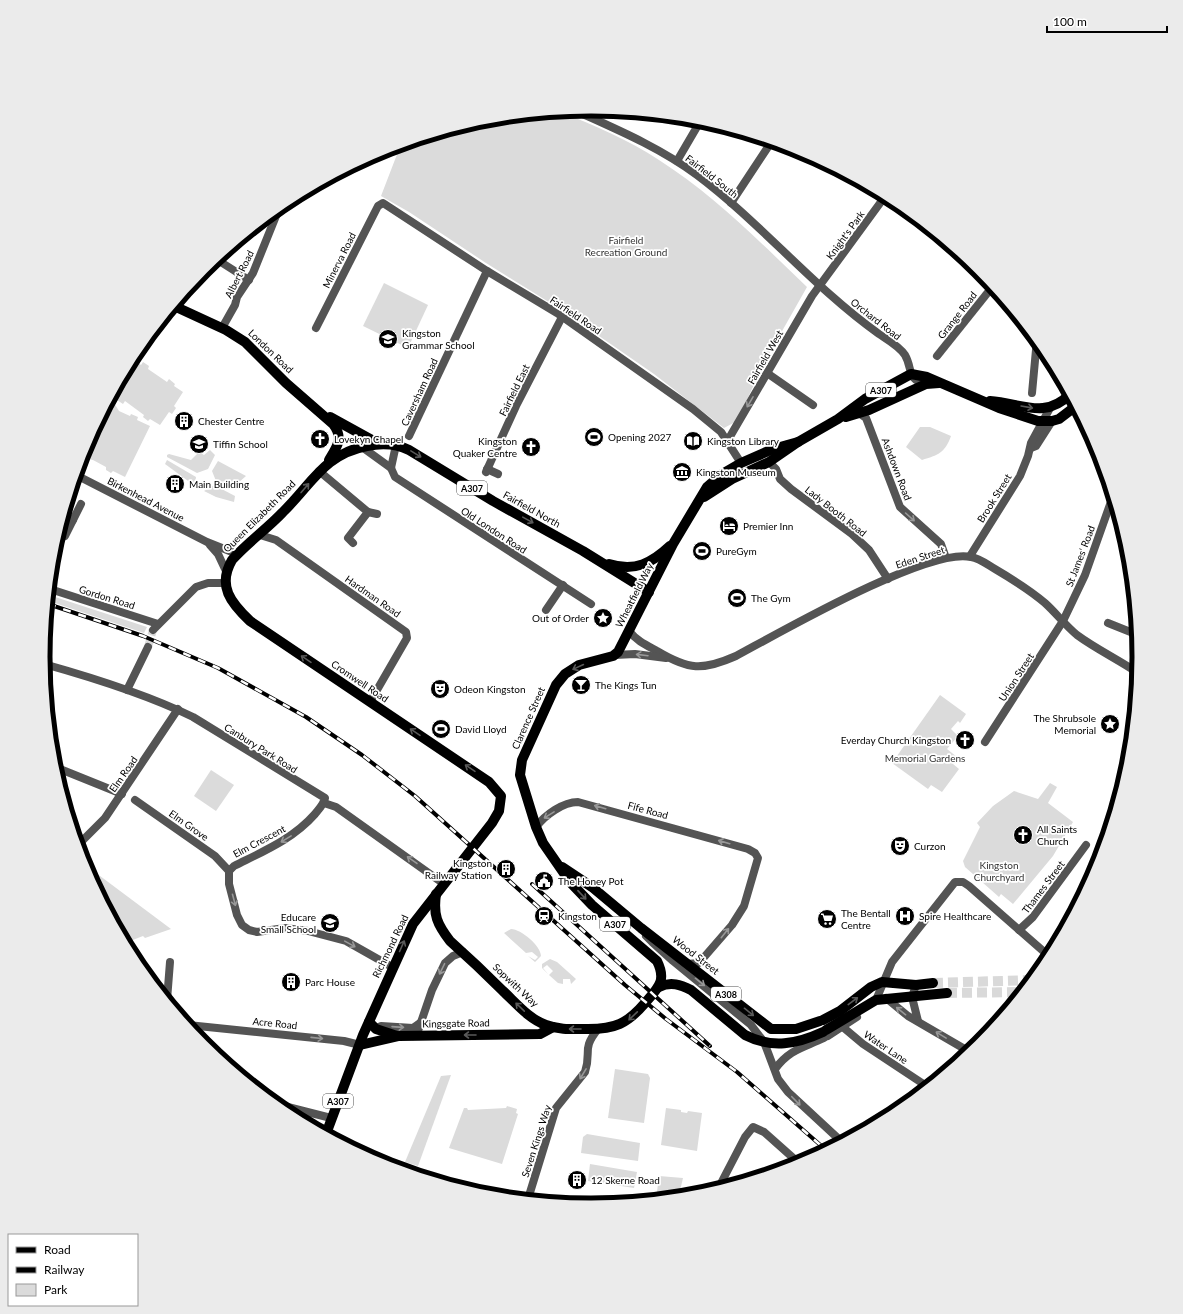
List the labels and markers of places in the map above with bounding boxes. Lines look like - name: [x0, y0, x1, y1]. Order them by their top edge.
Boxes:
- place label: Kingston Grammar School: [402, 327, 475, 351]
- school or university icon: Kingston Grammar School: [377, 328, 399, 350]
- building icon: Chester Centre: [173, 410, 195, 432]
- place label: Chester Centre: [198, 415, 264, 427]
- sports icon: Opening 2027: [583, 426, 605, 448]
- church icon: Lovekyn Chapel: [309, 428, 331, 450]
- library icon: Kingston Library: [682, 430, 704, 452]
- place label: Opening 2027: [608, 431, 672, 443]
- school or university icon: Tiffin School: [188, 433, 210, 455]
- place label: Lovekyn Chapel: [334, 433, 403, 445]
- place label: Kingston Quaker Centre: [453, 435, 517, 459]
- place label: Kingston Library: [707, 435, 780, 447]
- church icon: Kingston Quaker Centre: [520, 436, 542, 458]
- place label: Tiffin School: [213, 438, 268, 450]
- museum icon: Kingston Museum: [671, 461, 693, 483]
- place label: Kingston Museum: [696, 466, 776, 478]
- building icon: Main Building: [164, 473, 186, 495]
- place label: Main Building: [189, 478, 249, 490]
- hotel icon: Premier Inn: [718, 515, 740, 537]
- place label: Premier Inn: [743, 520, 793, 532]
- sports icon: PureGym: [691, 540, 713, 562]
- place label: PureGym: [716, 545, 757, 557]
- sports icon: The Gym: [726, 587, 748, 609]
- place label: The Gym: [751, 592, 791, 604]
- place icon: Out of Order: [592, 607, 614, 629]
- place label: Out of Order: [532, 612, 589, 624]
- bar icon: The Kings Tun: [570, 674, 592, 696]
- theatre icon: Odeon Kingston: [429, 678, 451, 700]
- place label: The Kings Tun: [595, 679, 657, 691]
- place label: Odeon Kingston: [454, 683, 526, 695]
- place label: The Shrubsole Memorial: [1033, 712, 1096, 736]
- place icon: The Shrubsole Memorial: [1099, 713, 1121, 735]
- sports icon: David Lloyd: [430, 718, 452, 740]
- place label: David Lloyd: [455, 723, 507, 735]
- church icon: Everday Church Kingston: [954, 729, 976, 751]
- place label: Everday Church Kingston: [841, 734, 951, 746]
- place label: All Saints Church: [1037, 823, 1077, 847]
- church icon: All Saints Church: [1012, 824, 1034, 846]
- theatre icon: Curzon: [889, 835, 911, 857]
- place label: Curzon: [914, 840, 946, 852]
- place label: Kingston Railway Station: [425, 857, 492, 881]
- building icon: Kingston Railway Station: [495, 858, 517, 880]
- public building icon: The Honey Pot: [533, 870, 555, 892]
- place label: The Honey Pot: [558, 875, 624, 887]
- station icon: Kingston: [533, 905, 555, 927]
- hospital icon: Spire Healthcare: [894, 905, 916, 927]
- place label: The Bentall Centre: [841, 907, 891, 931]
- supermarket icon: The Bentall Centre: [816, 908, 838, 930]
- place label: Kingston: [558, 910, 597, 922]
- place label: Spire Healthcare: [919, 910, 991, 922]
- place label: Educare Small School: [261, 911, 316, 935]
- school or university icon: Educare Small School: [319, 912, 341, 934]
- building icon: Parc House: [280, 971, 302, 993]
- place label: Parc House: [305, 976, 355, 988]
- building icon: 12 Skerne Road: [566, 1169, 588, 1191]
- place label: 12 Skerne Road: [591, 1174, 660, 1186]

